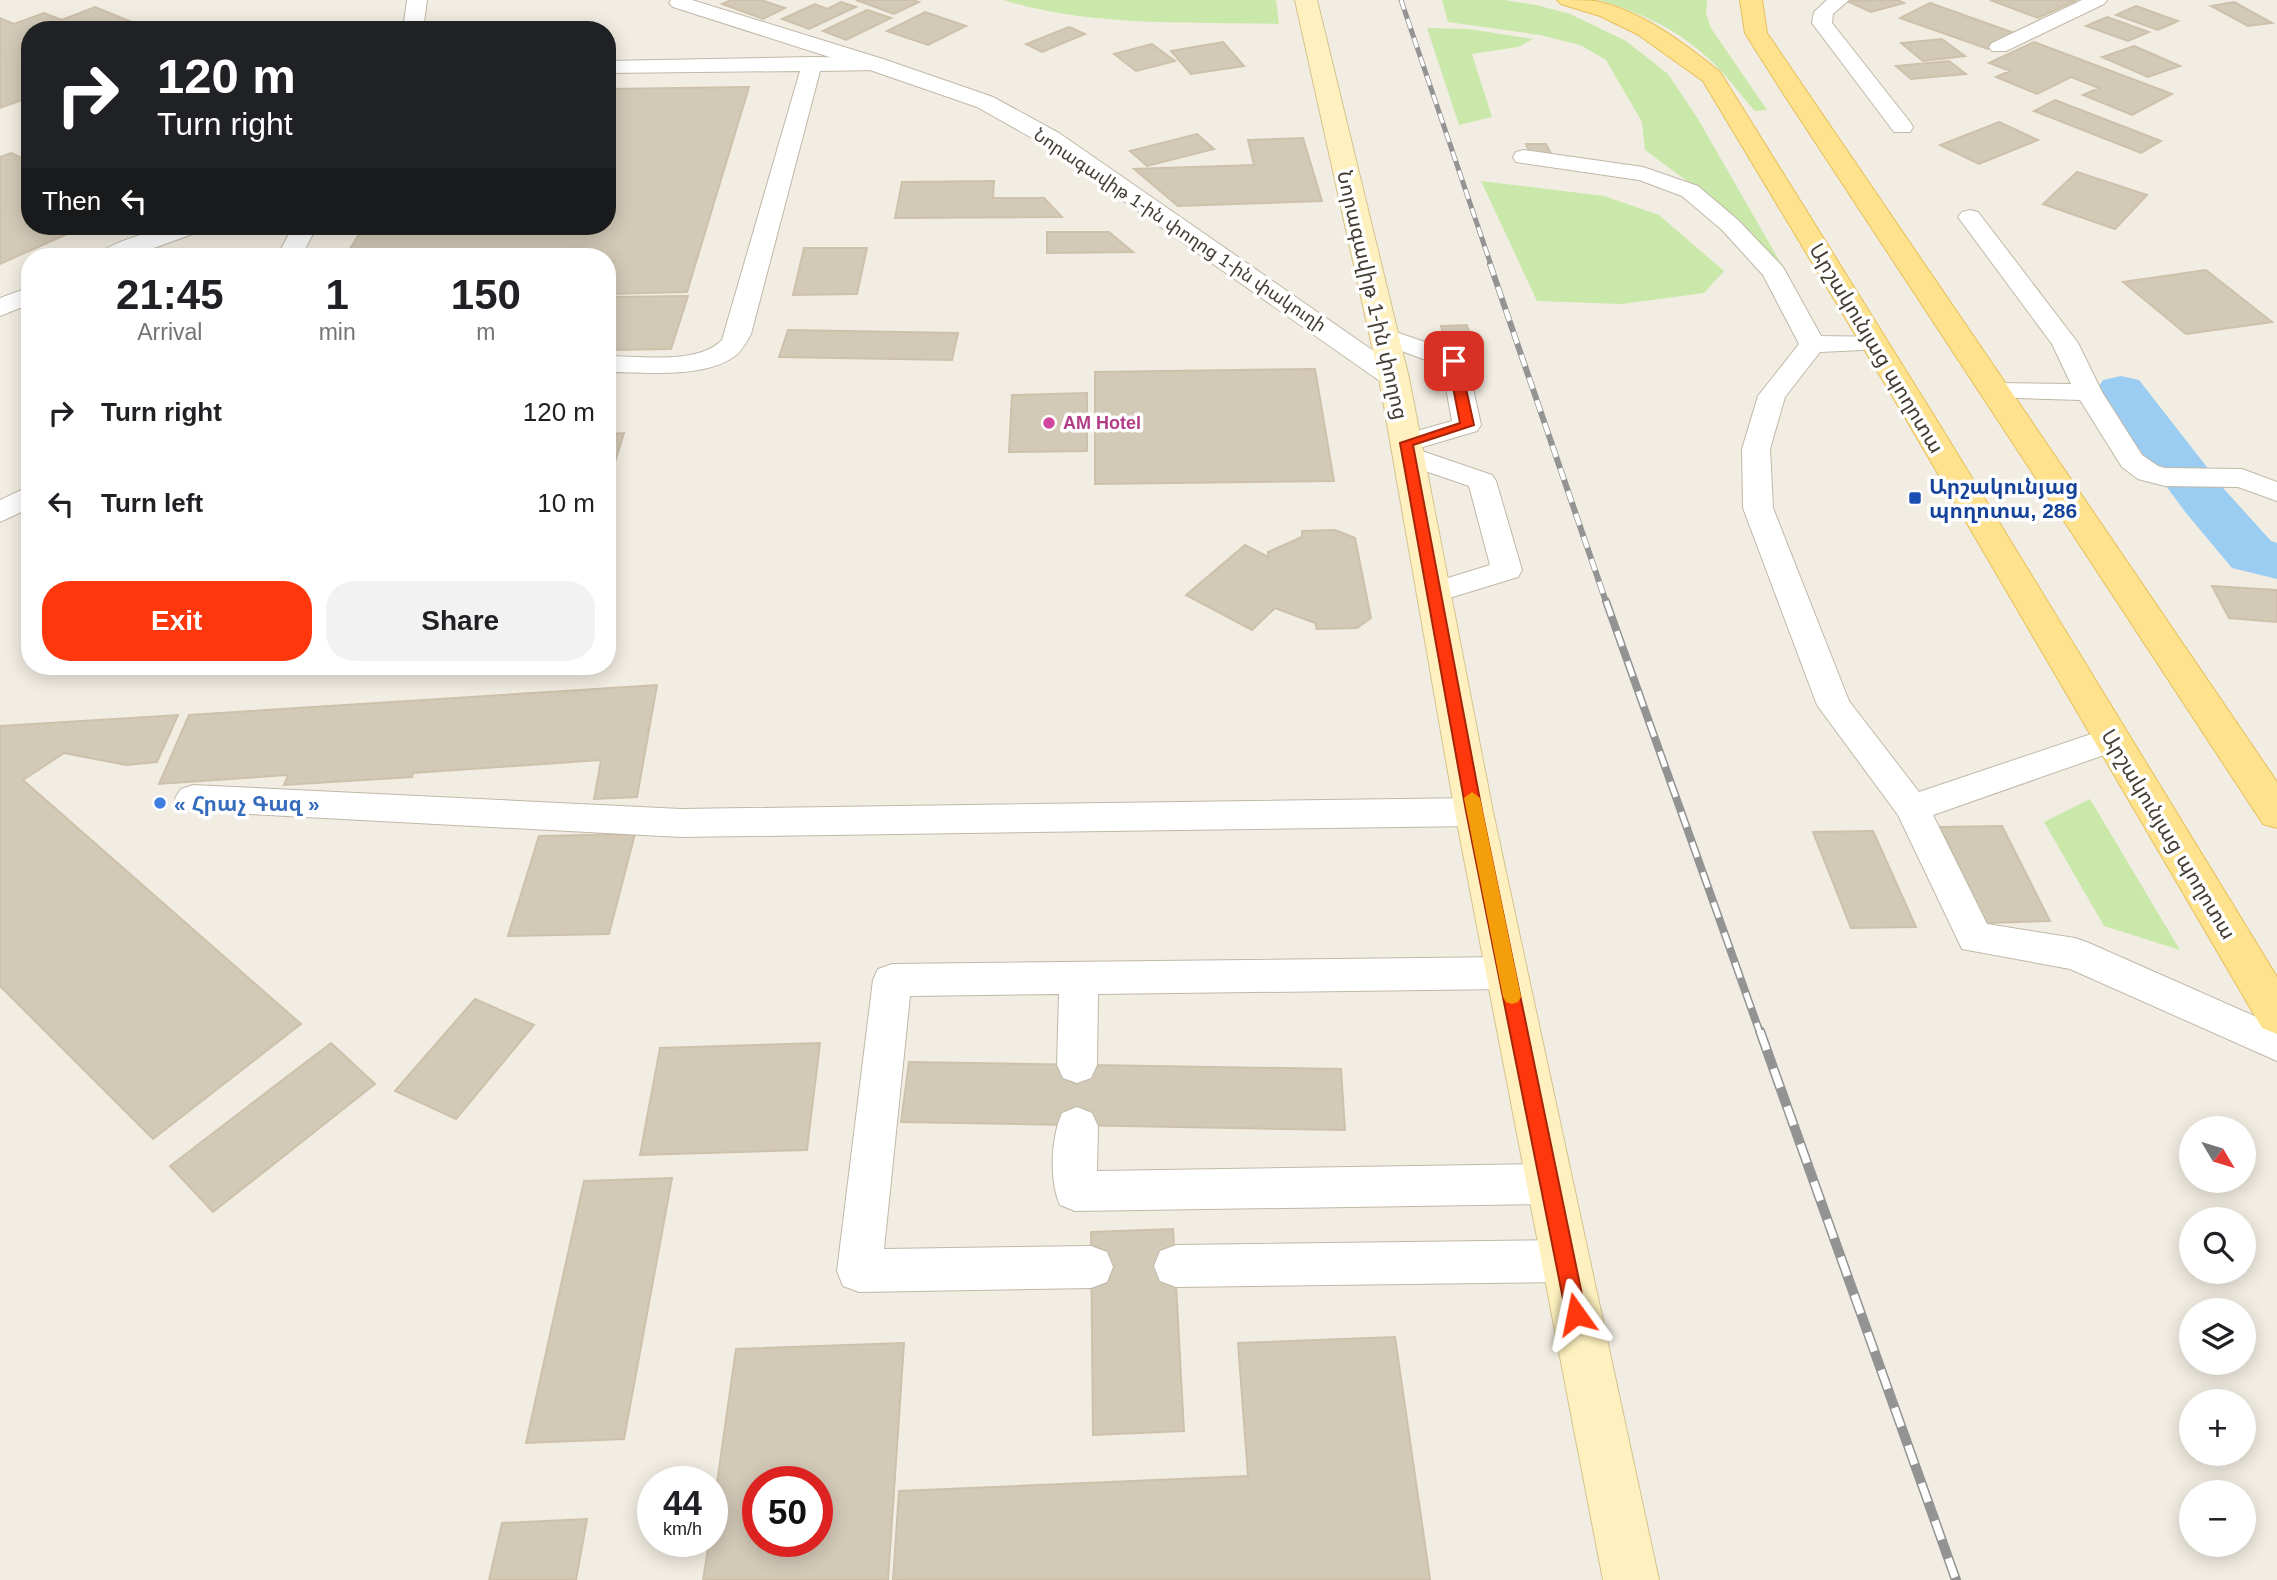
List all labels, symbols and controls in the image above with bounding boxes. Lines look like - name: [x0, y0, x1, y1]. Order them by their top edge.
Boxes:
- icon: right: [42, 49, 133, 140]
- text: 120 m: [157, 49, 296, 103]
- text: Turn right: [157, 106, 293, 142]
- street label: Նորագավիթ 1-ին փողոց 1-ին փակուղի: [1030, 124, 1330, 336]
- street label: Նորագավիթ 1-ին փողոց: [1332, 168, 1413, 422]
- icon: left: [115, 182, 153, 220]
- text: Then: [42, 186, 101, 216]
- street label: Արշակունյաց պողոտա: [1804, 239, 1949, 458]
- text: 21:45: [116, 271, 224, 318]
- text: 1: [325, 271, 349, 318]
- text: 150: [451, 271, 521, 318]
- text: Arrival: [137, 319, 202, 345]
- text: min: [319, 319, 356, 345]
- text: m: [476, 319, 495, 345]
- pin: [1424, 331, 1484, 391]
- icon: arrive: [1435, 342, 1473, 380]
- icon: right: [42, 394, 80, 432]
- text: Turn right: [101, 397, 222, 427]
- text: 120 m: [523, 397, 595, 427]
- place label: AM Hotel: [1063, 413, 1141, 433]
- marker: AM Hotel: [1041, 415, 1057, 431]
- place label: Արշակունյաց պողոտա, 286: [1929, 475, 2078, 523]
- icon: left: [42, 485, 80, 523]
- text: Turn left: [101, 488, 203, 518]
- text: 10 m: [537, 488, 595, 518]
- marker: Արշակունյաց պողոտա, 286: [1907, 490, 1923, 506]
- button: Exit: [42, 581, 312, 661]
- button: Share: [326, 581, 595, 661]
- street label: Արշակունյաց պողոտա: [2096, 725, 2241, 944]
- place label: « Հրաչ Գազ »: [174, 792, 320, 816]
- marker: « Հրաչ Գազ »: [152, 795, 168, 811]
- north arrow: [2179, 1116, 2256, 1194]
- map controls: [2179, 1116, 2256, 1557]
- button: search: [2179, 1207, 2256, 1284]
- position arrow: [1539, 1277, 1613, 1351]
- button: layers: [2179, 1298, 2256, 1375]
- button: +: [2179, 1389, 2256, 1466]
- speed limit sign: 50: [742, 1466, 833, 1557]
- button: −: [2179, 1480, 2256, 1557]
- text: 44: [663, 1483, 702, 1522]
- text: km/h: [663, 1519, 702, 1539]

